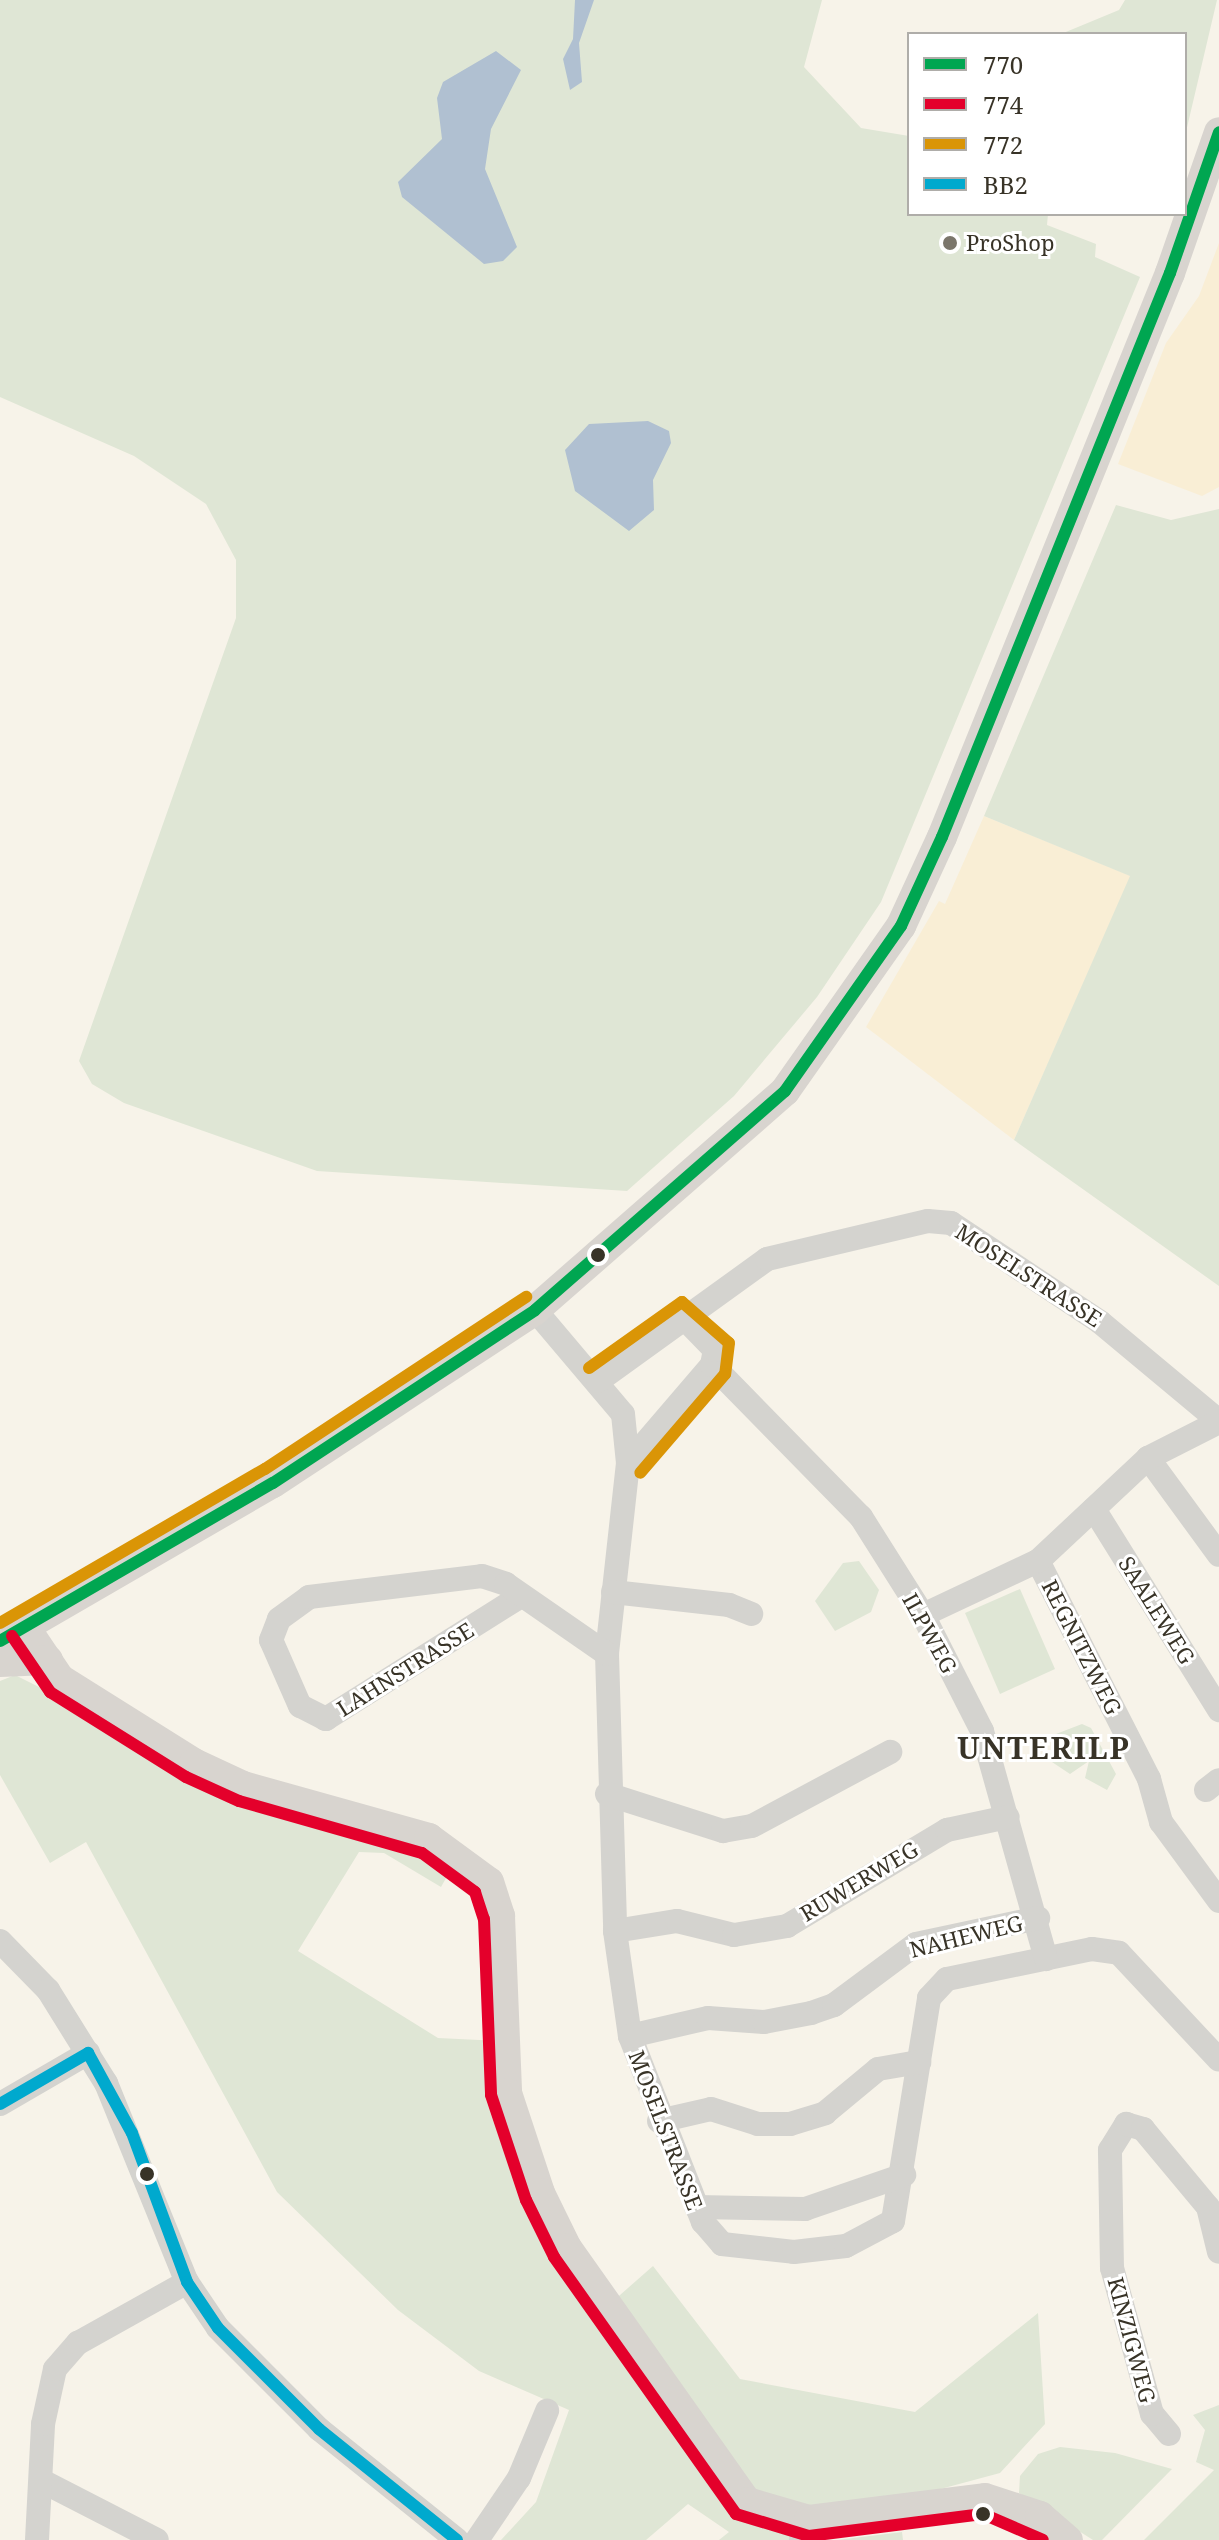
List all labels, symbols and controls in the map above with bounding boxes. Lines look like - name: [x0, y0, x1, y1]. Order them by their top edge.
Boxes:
- legend: [907, 32, 1187, 216]
- text: 770: [983, 48, 1023, 81]
- text: 774: [983, 88, 1023, 121]
- text: 772: [983, 128, 1023, 161]
- text: BB2: [983, 168, 1028, 201]
- place label: ProShop: [966, 230, 1054, 256]
- marker: ProShop: [941, 234, 959, 252]
- street label: MOSELSTRASSE: [951, 1218, 1107, 1332]
- unlabelled marker: [590, 1247, 606, 1263]
- street label: SAALEWEG: [1113, 1551, 1201, 1669]
- street label: REGNITZWEG: [1037, 1575, 1127, 1719]
- street label: ILPWEG: [897, 1588, 963, 1678]
- street label: LAHNSTRASSE: [332, 1616, 478, 1722]
- district label: UNTERILP: [957, 1730, 1131, 1766]
- street label: RUWERWEG: [795, 1835, 923, 1927]
- street label: NAHEWEG: [907, 1909, 1025, 1963]
- street label: MOSELSTRASSE: [623, 2046, 709, 2214]
- unlabelled marker: [139, 2166, 155, 2182]
- street label: KINZIGWEG: [1103, 2274, 1161, 2406]
- unlabelled marker: [975, 2506, 991, 2522]

